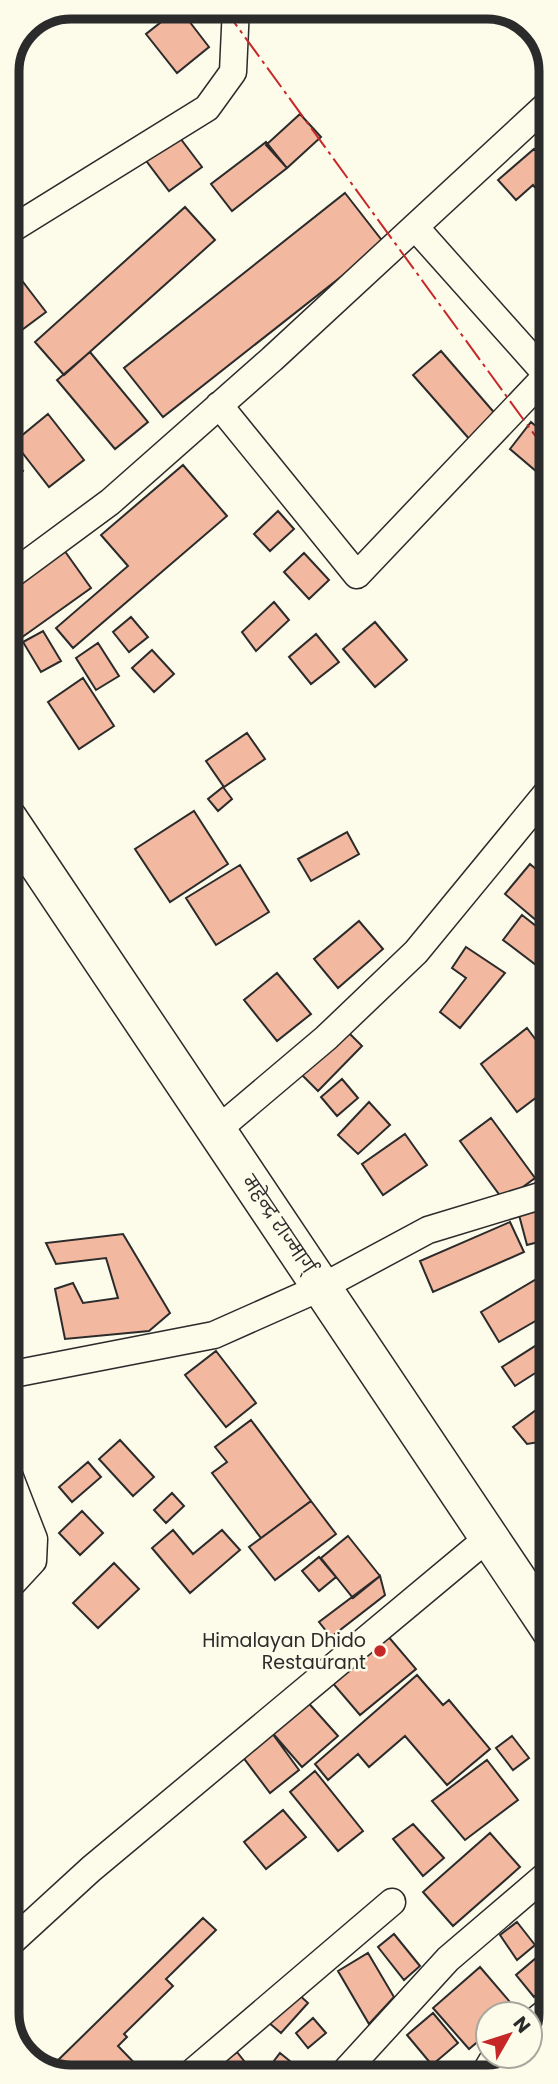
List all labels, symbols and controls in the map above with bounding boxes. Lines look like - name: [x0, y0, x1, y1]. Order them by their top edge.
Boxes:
- street label: महेन्द्र राज्मार्ग्: [235, 1169, 323, 1281]
- place label: Himalayan Dhido Restaurant: [202, 1627, 366, 1676]
- marker: Himalayan Dhido Restaurant: [372, 1643, 388, 1659]
- north arrow: [474, 2000, 544, 2070]
- text: N: [507, 2011, 537, 2039]

